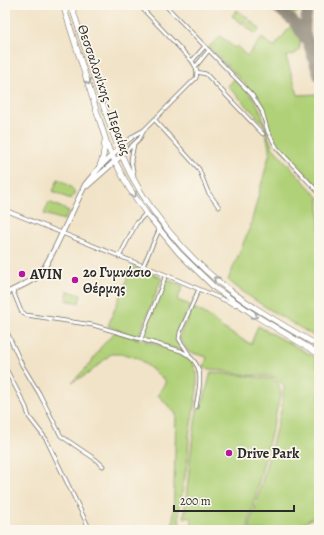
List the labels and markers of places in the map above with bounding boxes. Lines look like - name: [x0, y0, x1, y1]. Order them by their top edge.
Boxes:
- place label: 2ο Γυμνάσιο Θέρμης: [83, 263, 151, 298]
- place label: AVIN: [29, 265, 62, 284]
- marker: AVIN: [17, 269, 27, 279]
- marker: 2ο Γυμνάσιο Θέρμης: [70, 275, 80, 285]
- place label: Drive Park: [237, 444, 300, 463]
- marker: Drive Park: [224, 448, 234, 458]

